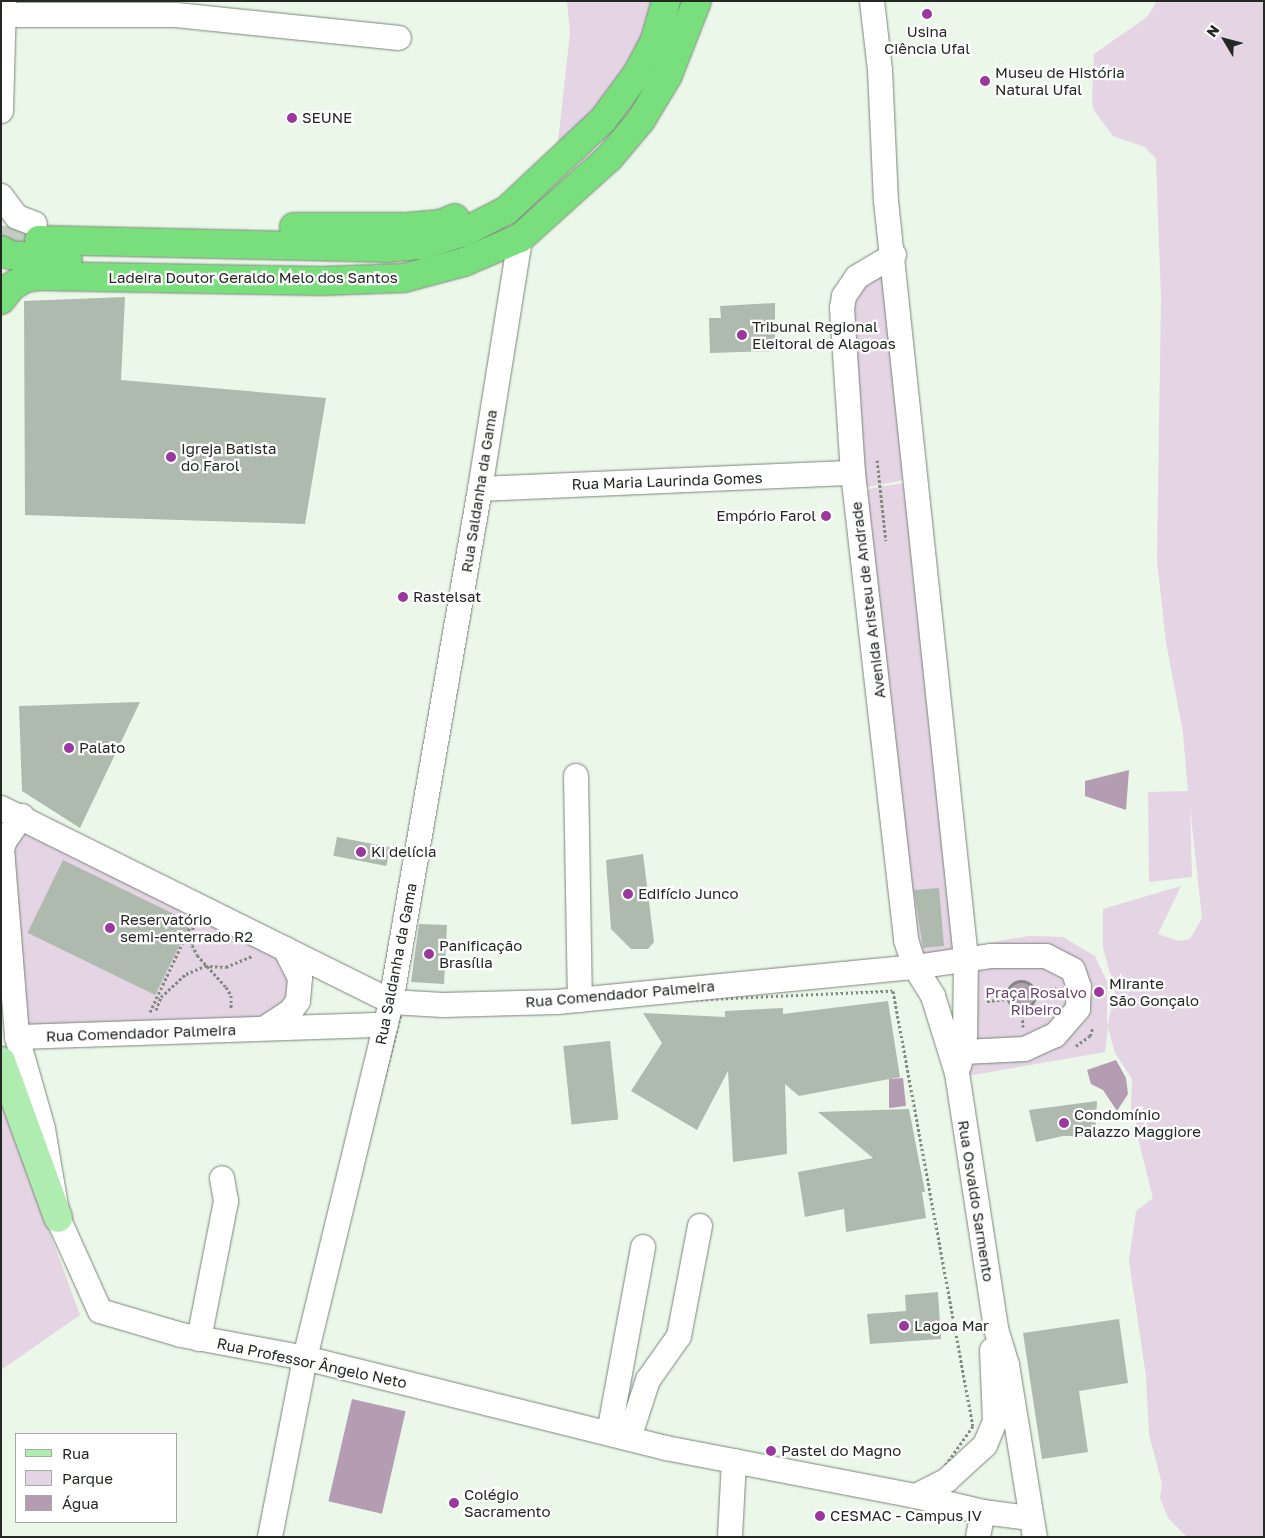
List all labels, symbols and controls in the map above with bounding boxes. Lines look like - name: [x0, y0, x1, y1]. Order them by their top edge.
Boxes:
- marker: Usina Ciência Ufal: [921, 8, 933, 20]
- north arrow: [1200, 15, 1250, 65]
- text: N: [1203, 21, 1223, 40]
- place label: Usina Ciência Ufal: [884, 22, 970, 57]
- place label: Museu de História Natural Ufal: [995, 63, 1125, 98]
- marker: Museu de História Natural Ufal: [979, 75, 991, 87]
- place label: SEUNE: [302, 109, 352, 127]
- marker: SEUNE: [286, 112, 298, 124]
- street label: Ladeira Doutor Geraldo Melo dos Santos: [108, 269, 398, 287]
- place label: Tribunal Regional Eleitoral de Alagoas: [752, 317, 896, 352]
- marker: Tribunal Regional Eleitoral de Alagoas: [736, 329, 748, 341]
- street label: Rua Saldanha da Gama: [457, 408, 501, 574]
- place label: Igreja Batista do Farol: [181, 439, 276, 474]
- marker: Igreja Batista do Farol: [165, 451, 177, 463]
- street label: Rua Maria Laurinda Gomes: [571, 469, 763, 493]
- street label: Avenida Aristeu de Andrade: [847, 500, 889, 700]
- place label: Empório Farol: [716, 507, 816, 525]
- marker: Empório Farol: [820, 510, 832, 522]
- place label: Rastelsat: [413, 588, 481, 606]
- marker: Rastelsat: [397, 591, 409, 603]
- place label: Palato: [79, 739, 125, 757]
- marker: Palato: [63, 742, 75, 754]
- place label: Ki delícia: [371, 843, 437, 861]
- marker: Ki delícia: [355, 846, 367, 858]
- street label: Rua Saldanha da Gama: [371, 882, 421, 1046]
- place label: Edifício Junco: [638, 885, 738, 903]
- marker: Edifício Junco: [622, 888, 634, 900]
- place label: Reservatório semi-enterrado R2: [120, 910, 253, 945]
- marker: Reservatório semi-enterrado R2: [104, 922, 116, 934]
- place label: Panificação Brasília: [439, 936, 522, 971]
- marker: Panificação Brasília: [423, 948, 435, 960]
- place label: Mirante São Gonçalo: [1109, 974, 1199, 1009]
- street label: Rua Comendador Palmeira: [524, 977, 716, 1011]
- park label: Praça Rosalvo Ribeiro: [985, 983, 1087, 1018]
- marker: Mirante São Gonçalo: [1093, 986, 1105, 998]
- street label: Rua Comendador Palmeira: [46, 1021, 236, 1045]
- place label: Condomínio Palazzo Maggiore: [1074, 1105, 1201, 1140]
- marker: Condomínio Palazzo Maggiore: [1058, 1117, 1070, 1129]
- street label: Rua Osvaldo Sarmento: [954, 1119, 998, 1283]
- place label: Lagoa Mar: [914, 1317, 989, 1335]
- marker: Lagoa Mar: [898, 1320, 910, 1332]
- street label: Rua Professor Ângelo Neto: [215, 1334, 409, 1392]
- legend: [15, 1433, 178, 1523]
- place label: Pastel do Magno: [781, 1442, 901, 1460]
- text: Rua: [62, 1444, 89, 1462]
- marker: Pastel do Magno: [765, 1445, 777, 1457]
- text: Parque: [62, 1469, 113, 1487]
- place label: Colégio Sacramento: [464, 1485, 550, 1520]
- text: Água: [62, 1494, 99, 1512]
- marker: Colégio Sacramento: [448, 1497, 460, 1509]
- place label: CESMAC - Campus IV: [830, 1507, 982, 1525]
- marker: CESMAC - Campus IV: [814, 1510, 826, 1522]

